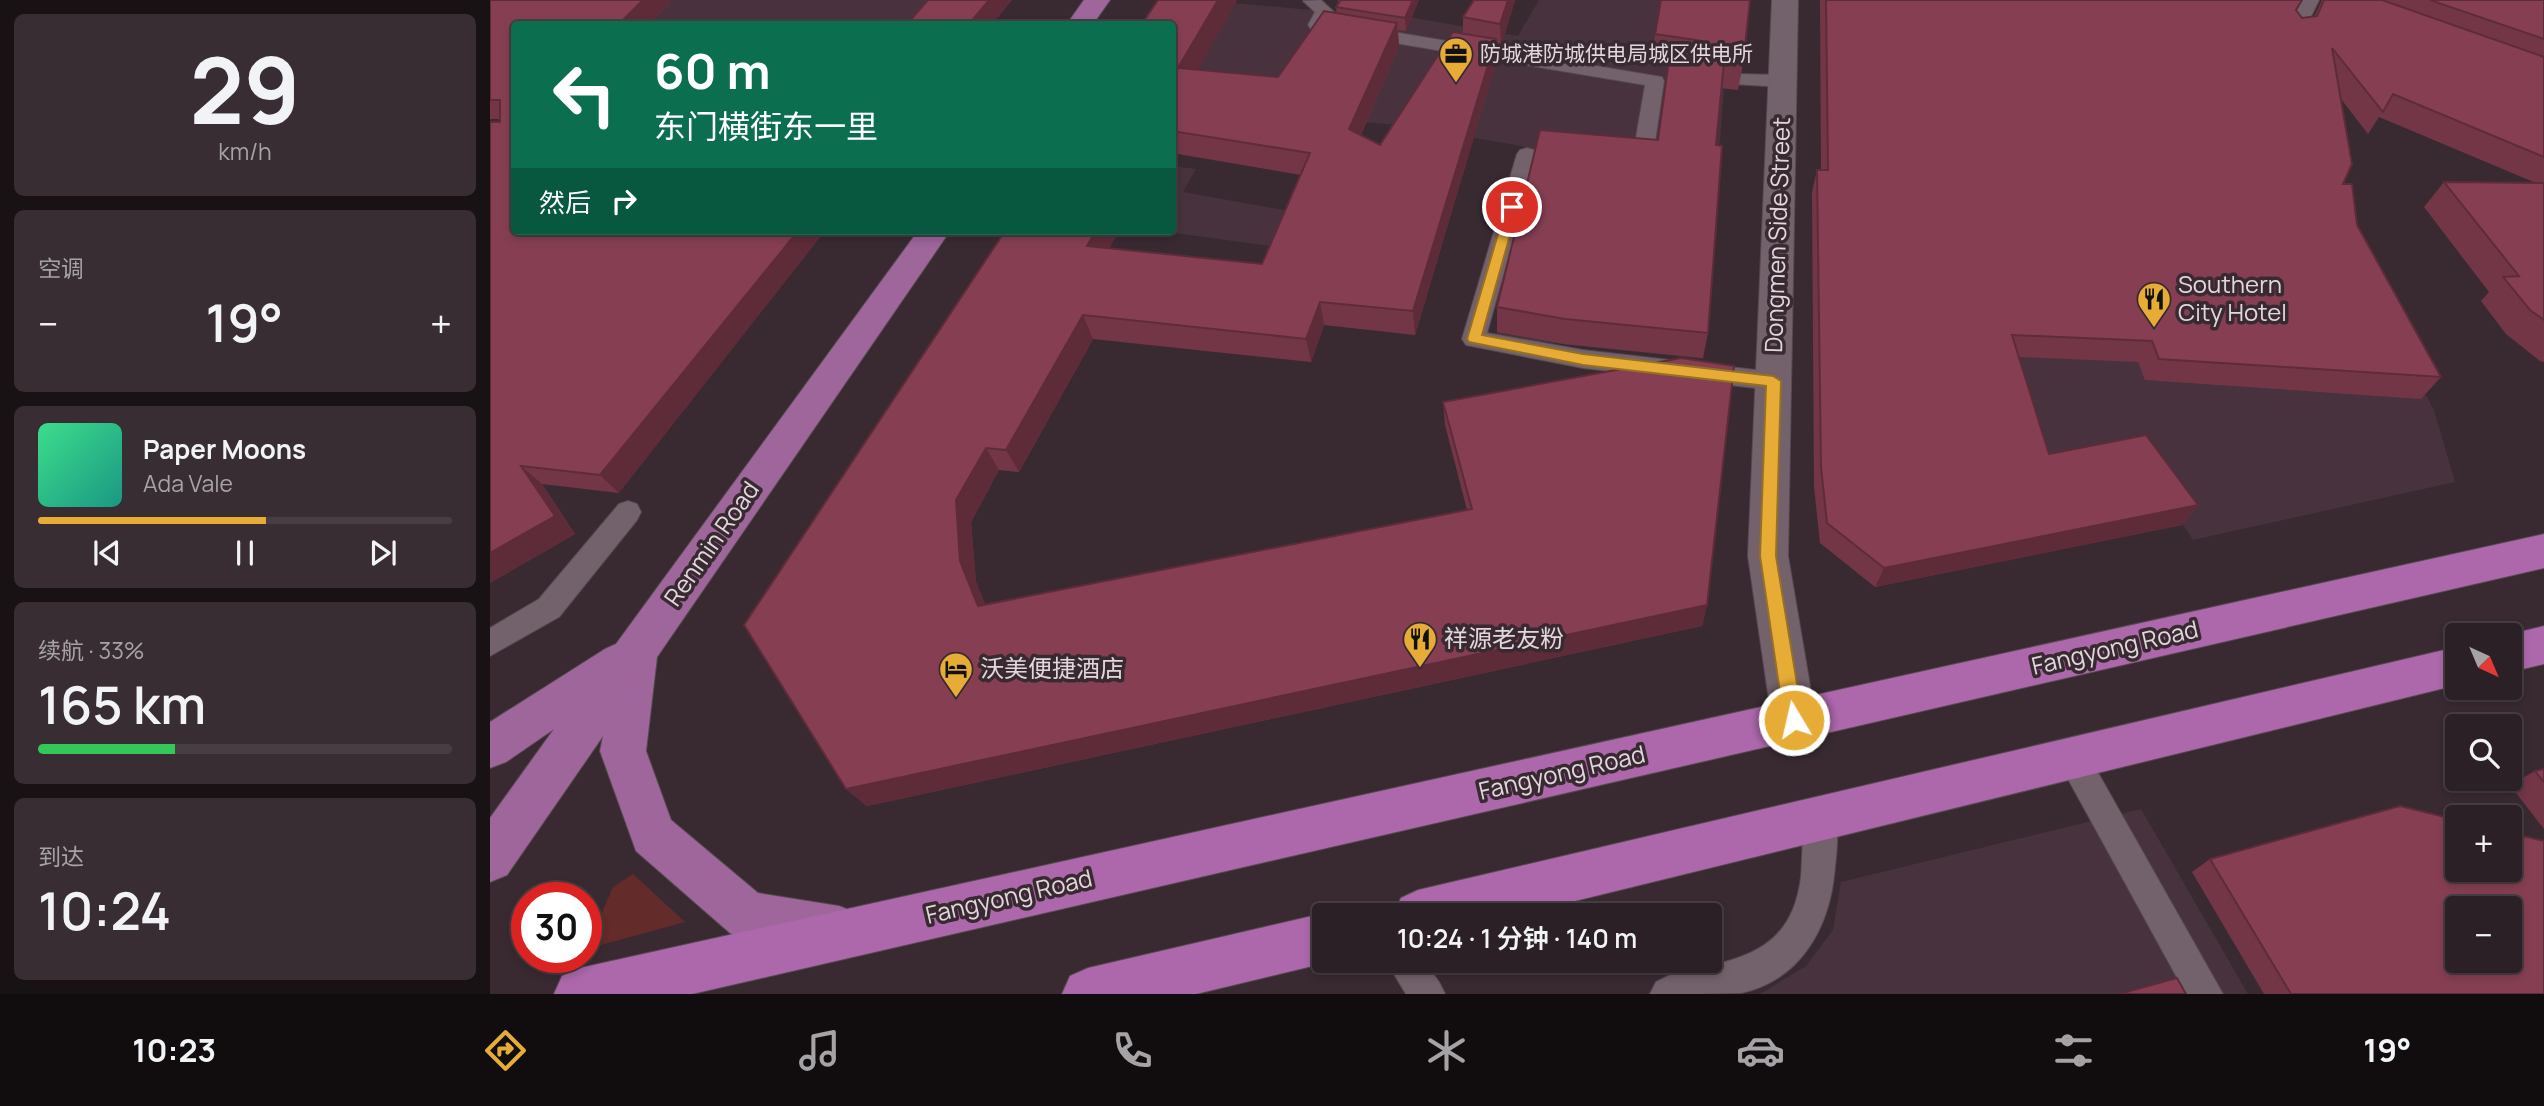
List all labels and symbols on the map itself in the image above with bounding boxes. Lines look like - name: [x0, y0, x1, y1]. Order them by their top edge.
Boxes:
- office icon: 防城港防城供电局城区供电所: [1437, 35, 1475, 84]
- place label: 防城港防城供电局城区供电所: [1480, 39, 1753, 67]
- street label: Dongmen Side Street: [1756, 117, 1797, 353]
- pin: [1482, 177, 1542, 237]
- place label: Southern City Hotel: [2178, 267, 2287, 328]
- restaurant icon: Southern City Hotel: [2135, 280, 2173, 329]
- street label: Renmin Road: [656, 474, 766, 612]
- street label: Fangyong Road: [2028, 611, 2201, 682]
- restaurant icon: 祥源老友粉: [1401, 620, 1439, 669]
- place label: 祥源老友粉: [1444, 621, 1564, 654]
- north arrow: [2445, 623, 2522, 700]
- hotel icon: 沃美便捷酒店: [937, 650, 975, 699]
- place label: 沃美便捷酒店: [980, 651, 1124, 684]
- position arrow: [1757, 683, 1831, 757]
- street label: Fangyong Road: [1475, 736, 1648, 807]
- street label: Fangyong Road: [922, 860, 1095, 931]
- speed limit sign: 30: [511, 882, 602, 973]

